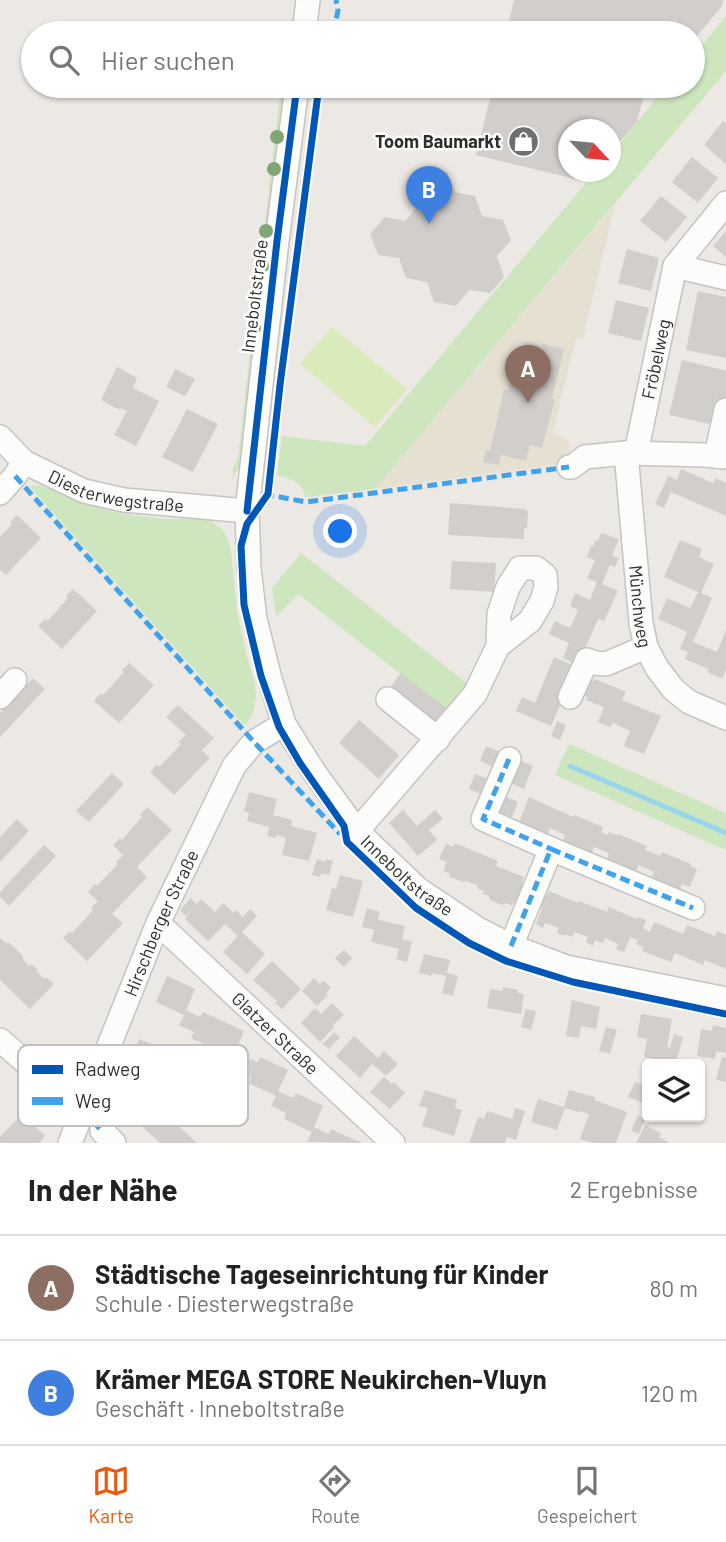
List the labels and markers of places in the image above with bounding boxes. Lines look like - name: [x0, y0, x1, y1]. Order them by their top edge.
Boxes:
- shop icon: Toom Baumarkt: [507, 124, 541, 158]
- place label: Toom Baumarkt: [375, 130, 501, 152]
- pin: B: [406, 166, 452, 224]
- pin: A: [505, 345, 551, 403]

